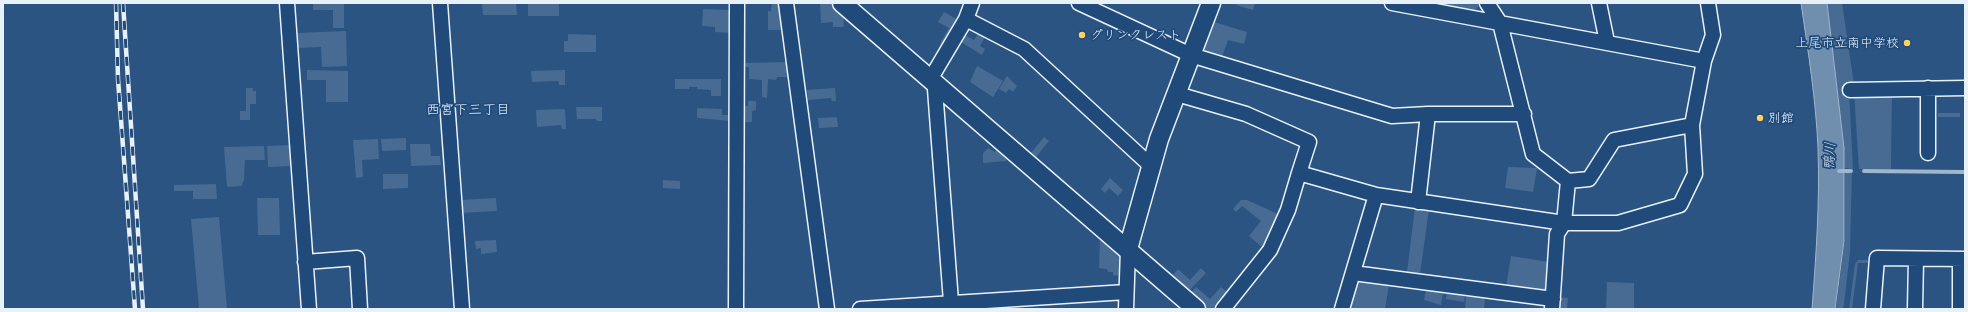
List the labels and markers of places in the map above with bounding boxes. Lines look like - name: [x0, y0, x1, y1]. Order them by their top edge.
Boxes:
- place label: グリンクレスト: [1090, 27, 1181, 43]
- marker: グリンクレスト: [1077, 30, 1087, 40]
- place label: 上尾市立南中学校: [1795, 35, 1899, 51]
- marker: 上尾市立南中学校: [1902, 38, 1912, 48]
- place label: 別館: [1768, 110, 1794, 126]
- marker: 別館: [1755, 113, 1765, 123]

